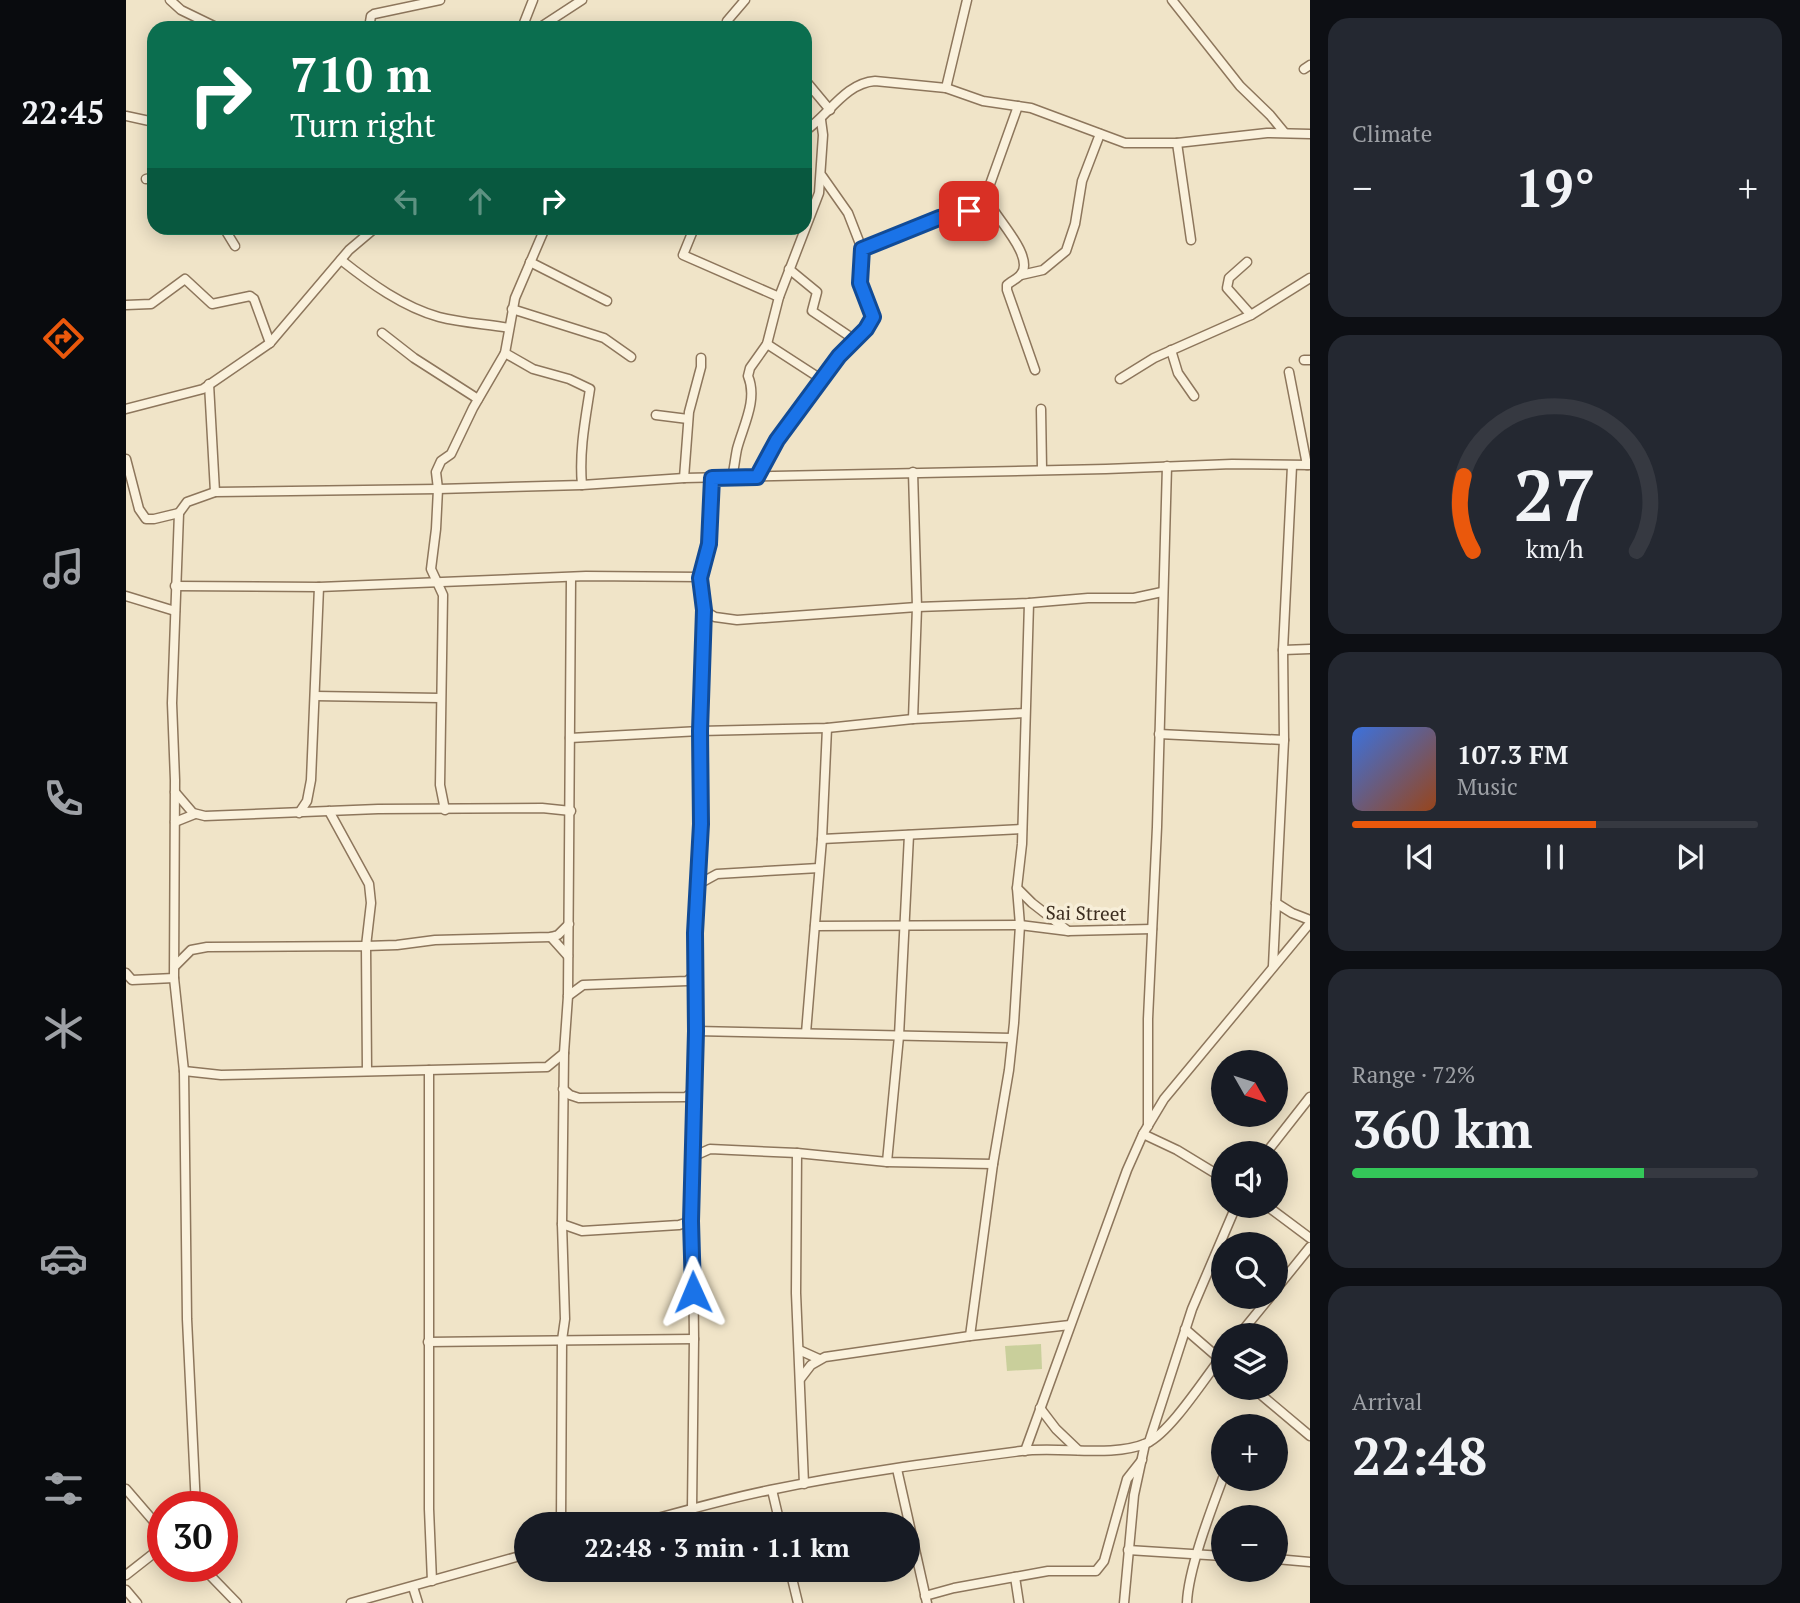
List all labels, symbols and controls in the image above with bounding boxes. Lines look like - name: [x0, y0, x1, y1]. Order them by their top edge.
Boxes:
- text: 710 m: [290, 41, 432, 106]
- icon: right: [175, 49, 266, 140]
- text: 22:45: [21, 91, 105, 133]
- text: Turn right: [290, 104, 436, 146]
- text: Climate: [1352, 118, 1432, 149]
- text: 19°: [1515, 153, 1595, 222]
- text: −: [1352, 163, 1372, 213]
- text: +: [1738, 163, 1758, 213]
- pin: [939, 181, 999, 241]
- icon: left: [388, 182, 426, 220]
- icon: ahead: [461, 182, 499, 220]
- icon: right: [534, 182, 572, 220]
- icon: arrive: [950, 192, 988, 230]
- icon: directions: [39, 314, 88, 363]
- text: 27: [1514, 445, 1596, 542]
- text: km/h: [1526, 531, 1584, 564]
- icon: music: [39, 544, 88, 593]
- text: 107.3 FM: [1457, 737, 1568, 771]
- text: Music: [1457, 771, 1518, 802]
- icon: phone: [39, 774, 88, 823]
- icon: previous: [1401, 838, 1439, 876]
- icon: pause: [1536, 838, 1574, 876]
- icon: next: [1671, 838, 1709, 876]
- street label: Sai Street: [1045, 899, 1127, 926]
- icon: climate: [39, 1004, 88, 1053]
- north arrow: [1211, 1050, 1288, 1127]
- map controls: [1211, 1050, 1288, 1582]
- text: Range · 72%: [1352, 1059, 1475, 1090]
- text: 360 km: [1352, 1094, 1533, 1163]
- button: sound: [1211, 1141, 1288, 1218]
- button: search: [1211, 1232, 1288, 1309]
- icon: car: [39, 1234, 88, 1283]
- position arrow: [656, 1255, 730, 1329]
- button: layers: [1211, 1323, 1288, 1400]
- text: Arrival: [1352, 1386, 1423, 1417]
- button: +: [1211, 1414, 1288, 1491]
- text: 22:48: [1352, 1421, 1487, 1490]
- icon: filters: [39, 1464, 88, 1513]
- speed limit sign: 30: [147, 1491, 238, 1582]
- button: −: [1211, 1505, 1288, 1582]
- text: 22:48 · 3 min · 1.1 km: [584, 1530, 850, 1564]

